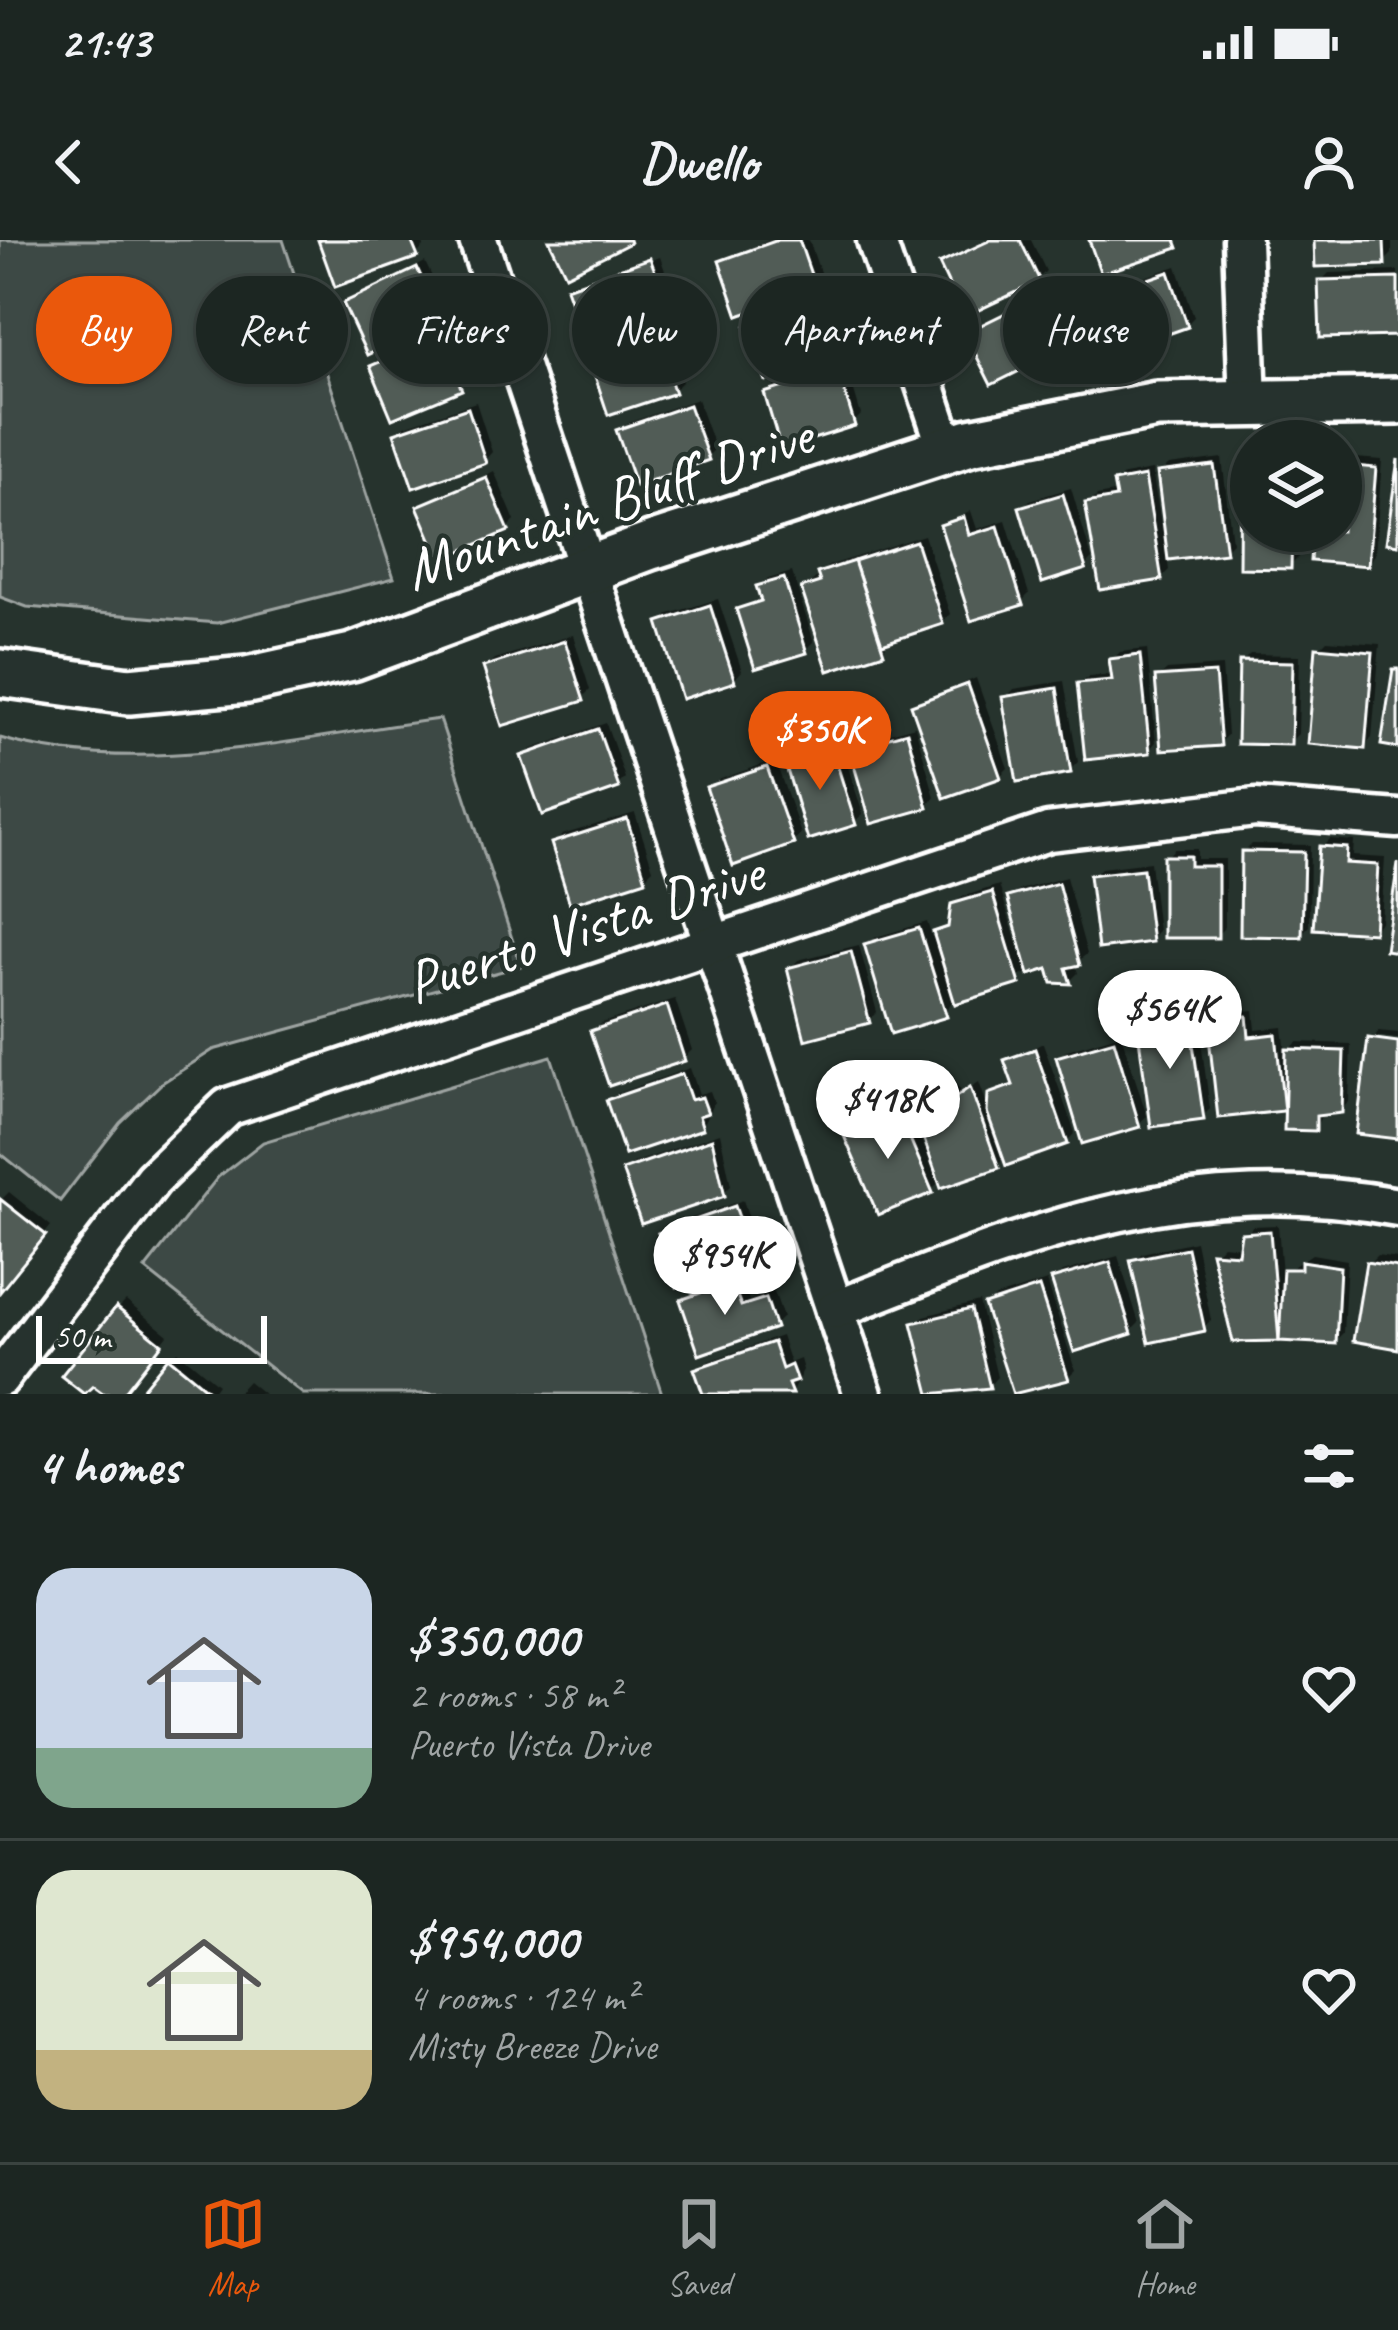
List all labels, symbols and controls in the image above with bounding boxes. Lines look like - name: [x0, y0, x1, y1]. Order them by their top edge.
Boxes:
- text: 21:43: [60, 14, 150, 71]
- text: Dwello: [640, 128, 758, 196]
- icon: back: [36, 129, 102, 195]
- icon: person: [1296, 129, 1362, 195]
- chip: Buy: [36, 276, 172, 384]
- chip: Rent: [196, 276, 348, 384]
- chip: Filters: [372, 276, 548, 384]
- chip: New: [572, 276, 717, 384]
- chip: Apartment: [741, 276, 979, 384]
- chip: House: [1003, 276, 1169, 384]
- street label: Mountain Bluff Drive: [394, 395, 826, 607]
- map controls: [1230, 420, 1362, 552]
- button: layers: [1230, 420, 1362, 552]
- pin: $350K: [736, 691, 904, 793]
- text: $350K: [775, 705, 865, 754]
- street label: Puerto Vista Drive: [396, 832, 777, 1021]
- pin: $564K: [1086, 970, 1254, 1072]
- text: $564K: [1125, 984, 1215, 1033]
- pin: $418K: [804, 1060, 972, 1162]
- text: $418K: [843, 1074, 933, 1123]
- pin: $954K: [641, 1216, 809, 1318]
- text: $954K: [681, 1230, 769, 1279]
- scale bar: [36, 1310, 267, 1363]
- text: 50 m: [54, 1316, 110, 1358]
- icon: filters: [1296, 1433, 1362, 1499]
- text: 4 homes: [36, 1434, 180, 1498]
- text: $350,000: [408, 1607, 578, 1671]
- icon: home: [132, 1616, 276, 1760]
- icon: heart: [1296, 1655, 1362, 1721]
- text: 2 rooms · 58 m²: [408, 1671, 619, 1720]
- text: Puerto Vista Drive: [408, 1720, 649, 1769]
- text: $954,000: [408, 1909, 577, 1973]
- icon: home: [132, 1918, 276, 2062]
- icon: heart: [1296, 1957, 1362, 2023]
- text: 4 rooms · 124 m²: [408, 1973, 636, 2022]
- text: Misty Breeze Drive: [408, 2022, 656, 2071]
- tab: Map: [200, 2191, 266, 2305]
- tab: Saved: [666, 2191, 732, 2305]
- tab: Home: [1132, 2191, 1198, 2305]

